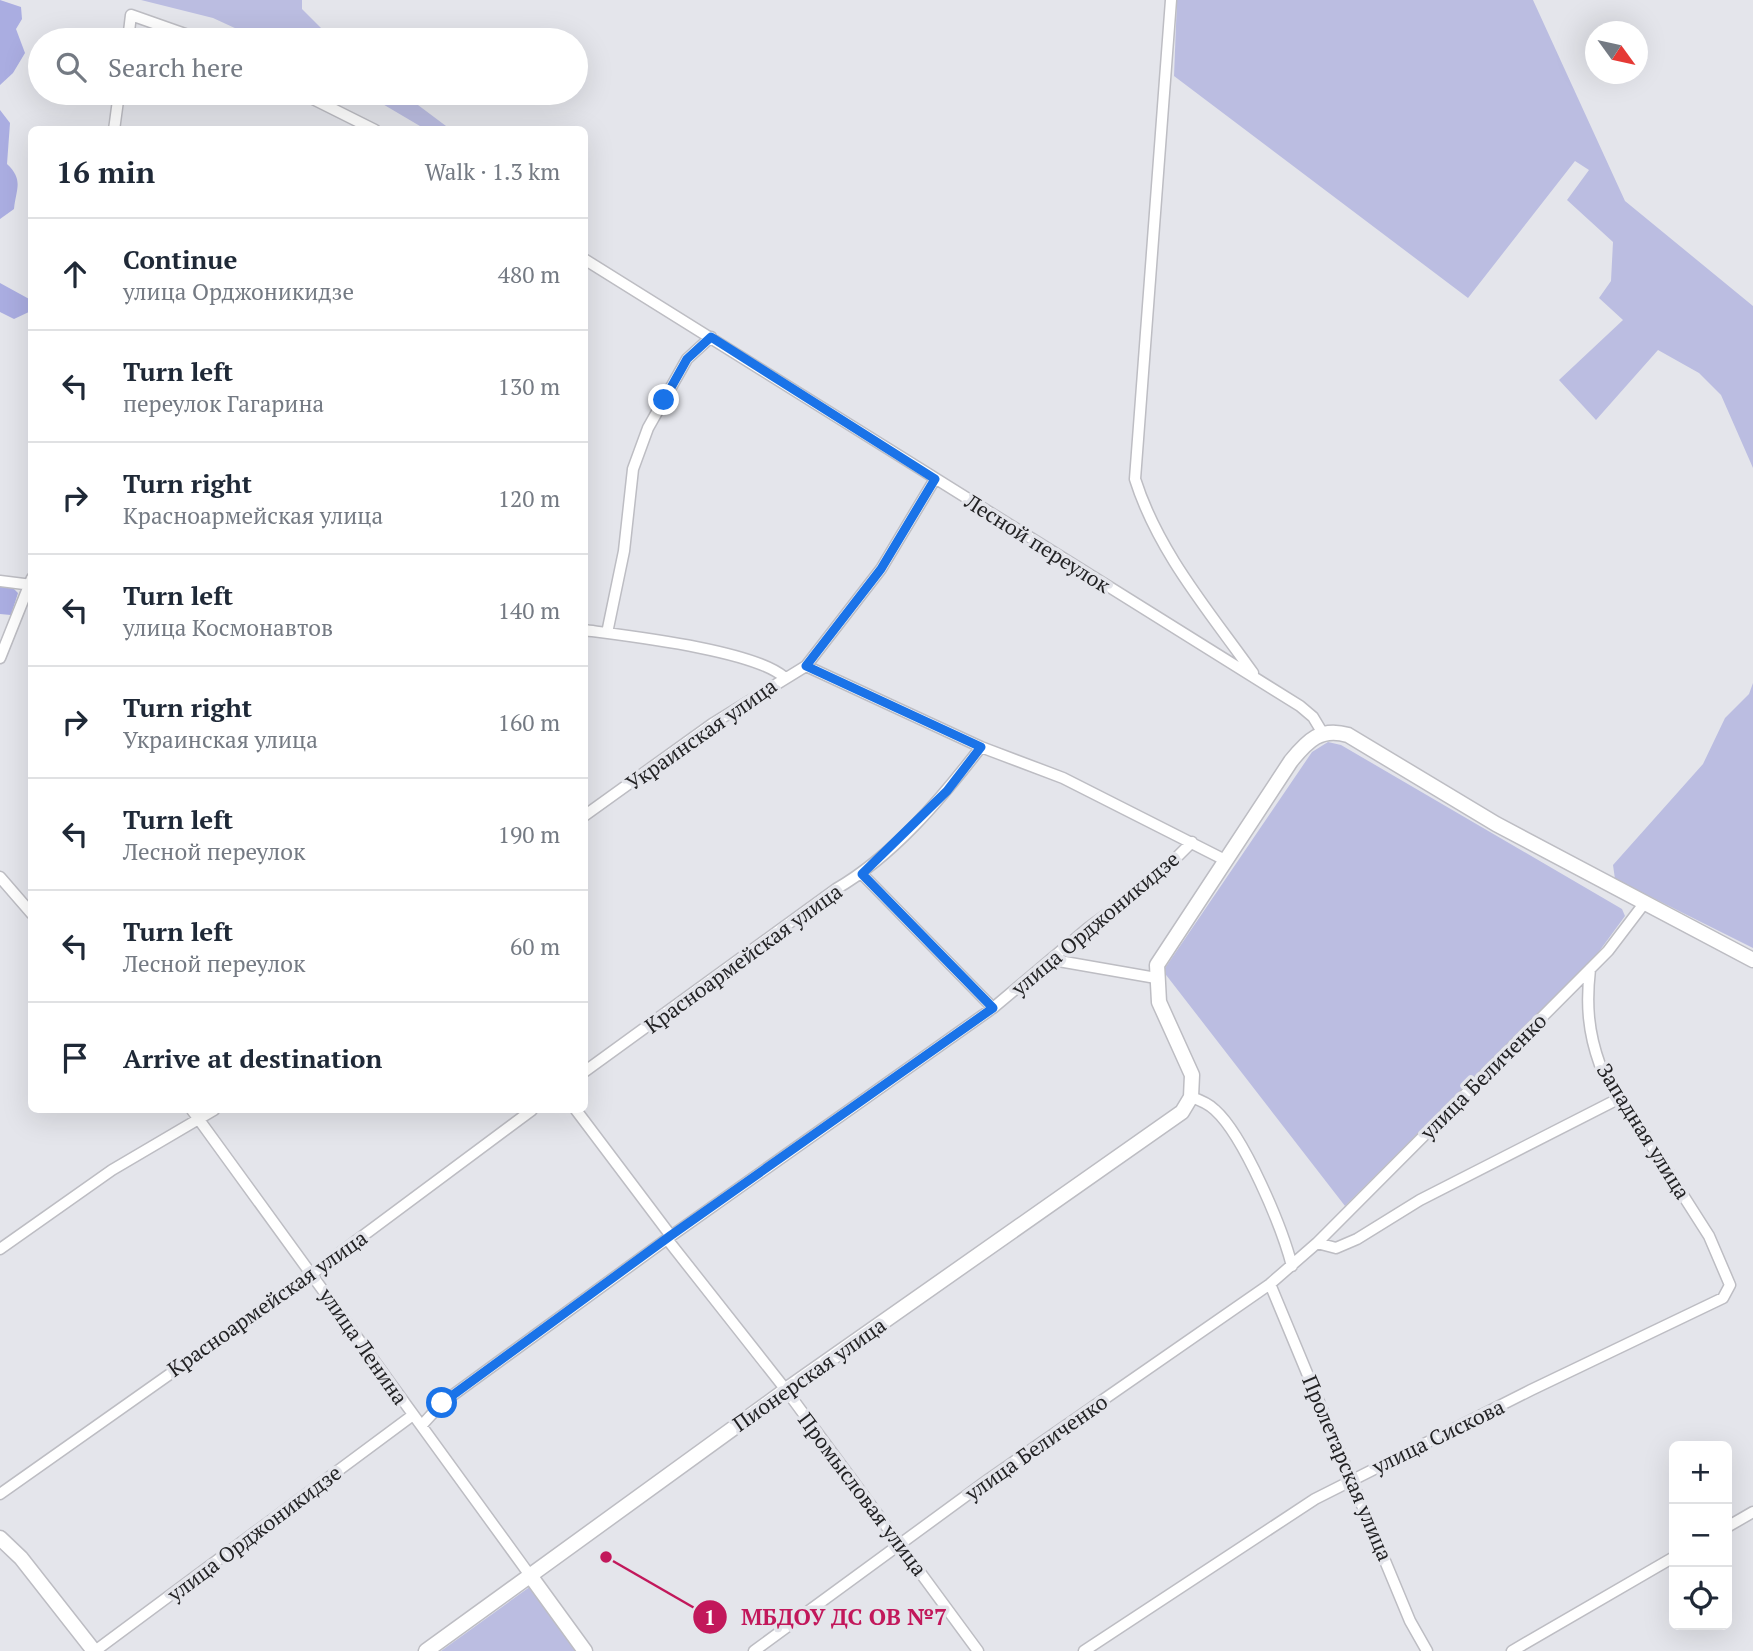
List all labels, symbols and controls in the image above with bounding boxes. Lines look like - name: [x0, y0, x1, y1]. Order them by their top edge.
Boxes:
- north arrow: [1585, 21, 1648, 84]
- search box: [28, 28, 588, 105]
- icon: search: [52, 48, 90, 86]
- text: Search here: [108, 50, 243, 84]
- text: 16 min: [56, 152, 155, 192]
- text: Walk · 1.3 km: [425, 156, 560, 187]
- text: Continue: [123, 242, 237, 276]
- icon: ahead: [56, 255, 94, 293]
- text: 480 m: [498, 259, 560, 290]
- text: улица Орджоникидзе: [123, 276, 354, 307]
- text: Turn left: [123, 354, 233, 388]
- icon: left: [56, 367, 94, 405]
- text: 130 m: [498, 371, 560, 402]
- route end: [648, 384, 679, 415]
- text: переулок Гагарина: [123, 388, 324, 419]
- text: Turn right: [123, 466, 252, 500]
- icon: right: [56, 479, 94, 517]
- text: 120 m: [498, 483, 560, 514]
- street label: Лесной переулок: [959, 486, 1117, 599]
- text: Красноармейская улица: [123, 500, 383, 531]
- text: Turn left: [123, 578, 233, 612]
- icon: left: [56, 591, 94, 629]
- text: 140 m: [498, 595, 560, 626]
- text: улица Космонавтов: [123, 612, 333, 643]
- street label: Украинская улица: [620, 671, 782, 796]
- text: Turn right: [123, 690, 252, 724]
- icon: right: [56, 703, 94, 741]
- text: 160 m: [498, 707, 560, 738]
- text: Украинская улица: [123, 724, 318, 755]
- text: Turn left: [123, 802, 233, 836]
- icon: left: [56, 815, 94, 853]
- text: 190 m: [498, 819, 560, 850]
- text: Лесной переулок: [123, 836, 305, 867]
- street label: улица Орджоникидзе: [1004, 844, 1185, 1002]
- street label: Красноармейская улица: [639, 877, 848, 1039]
- text: Turn left: [123, 914, 233, 948]
- icon: left: [56, 927, 94, 965]
- text: 60 m: [510, 931, 560, 962]
- text: Лесной переулок: [123, 948, 305, 979]
- street label: улица Беличенко: [1413, 1007, 1552, 1146]
- icon: arrive: [56, 1039, 94, 1077]
- text: Arrive at destination: [123, 1041, 382, 1075]
- street label: Западная улица: [1591, 1058, 1697, 1205]
- street label: Красноармейская улица: [162, 1223, 373, 1383]
- street label: улица Ленина: [313, 1281, 415, 1410]
- street label: Пионерская улица: [727, 1310, 891, 1437]
- street label: Пролетарская улица: [1296, 1371, 1400, 1565]
- route start: [426, 1387, 457, 1418]
- street label: улица Беличенко: [958, 1387, 1113, 1507]
- street label: улица Сискова: [1366, 1392, 1509, 1480]
- street label: Промысловая улица: [792, 1407, 934, 1582]
- map controls: [1669, 1441, 1732, 1630]
- button: +: [1669, 1441, 1732, 1504]
- street label: улица Орджоникидзе: [161, 1458, 347, 1608]
- button: −: [1669, 1504, 1732, 1567]
- button: locate: [1669, 1567, 1732, 1630]
- callout: МБДОУ ДС ОВ №7: [692, 1595, 962, 1639]
- text: МБДОУ ДС ОВ №7: [741, 1601, 947, 1632]
- text: 1: [704, 1603, 716, 1631]

